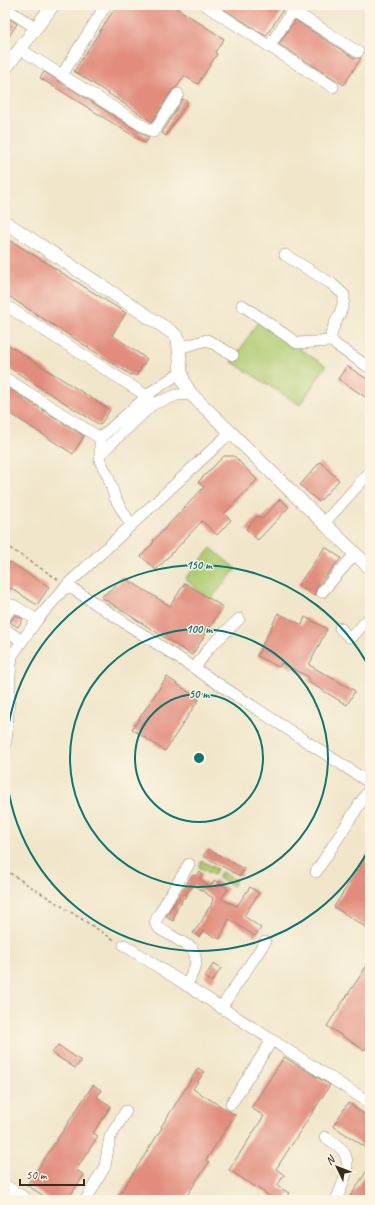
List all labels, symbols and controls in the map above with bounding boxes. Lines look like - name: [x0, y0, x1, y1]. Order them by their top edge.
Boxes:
- text: 150 m: [186, 557, 213, 573]
- text: 100 m: [186, 621, 213, 637]
- text: 50 m: [189, 686, 210, 702]
- centre of rings: [192, 751, 206, 765]
- north arrow: [317, 1147, 357, 1187]
- text: N: [322, 1151, 339, 1167]
- scale bar: [20, 1161, 84, 1187]
- text: 50 m: [26, 1167, 48, 1183]

